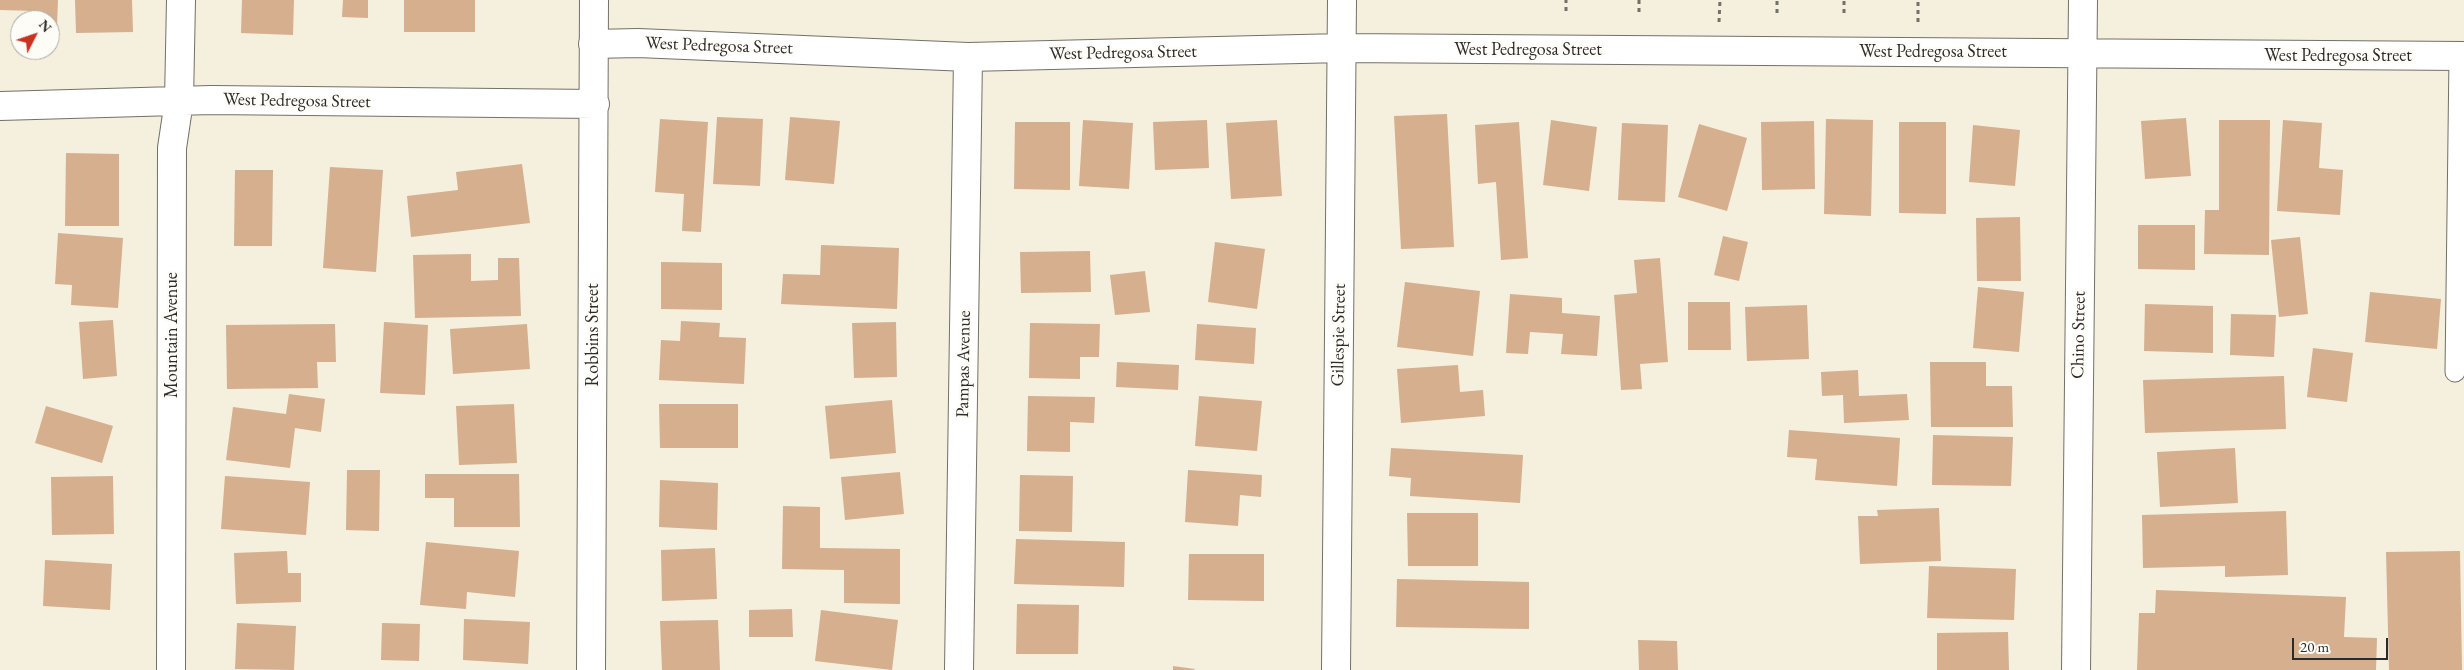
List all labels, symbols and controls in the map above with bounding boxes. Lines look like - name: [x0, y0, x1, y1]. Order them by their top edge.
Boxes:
- north arrow: [10, 10, 60, 60]
- text: N: [35, 16, 56, 36]
- street label: West Pedregosa Street: [645, 33, 793, 59]
- street label: West Pedregosa Street: [1454, 39, 1602, 61]
- street label: West Pedregosa Street: [1049, 41, 1197, 65]
- street label: West Pedregosa Street: [1859, 41, 2007, 63]
- street label: West Pedregosa Street: [2264, 45, 2412, 67]
- street label: West Pedregosa Street: [223, 89, 371, 113]
- street label: Mountain Avenue: [161, 272, 183, 398]
- street label: Robbins Street: [582, 283, 604, 387]
- street label: Gillespie Street: [1327, 283, 1351, 387]
- street label: Chino Street: [2067, 291, 2091, 379]
- street label: Pampas Avenue: [952, 310, 976, 418]
- scale bar: [2294, 628, 2390, 660]
- text: 20 m: [2300, 637, 2329, 656]

